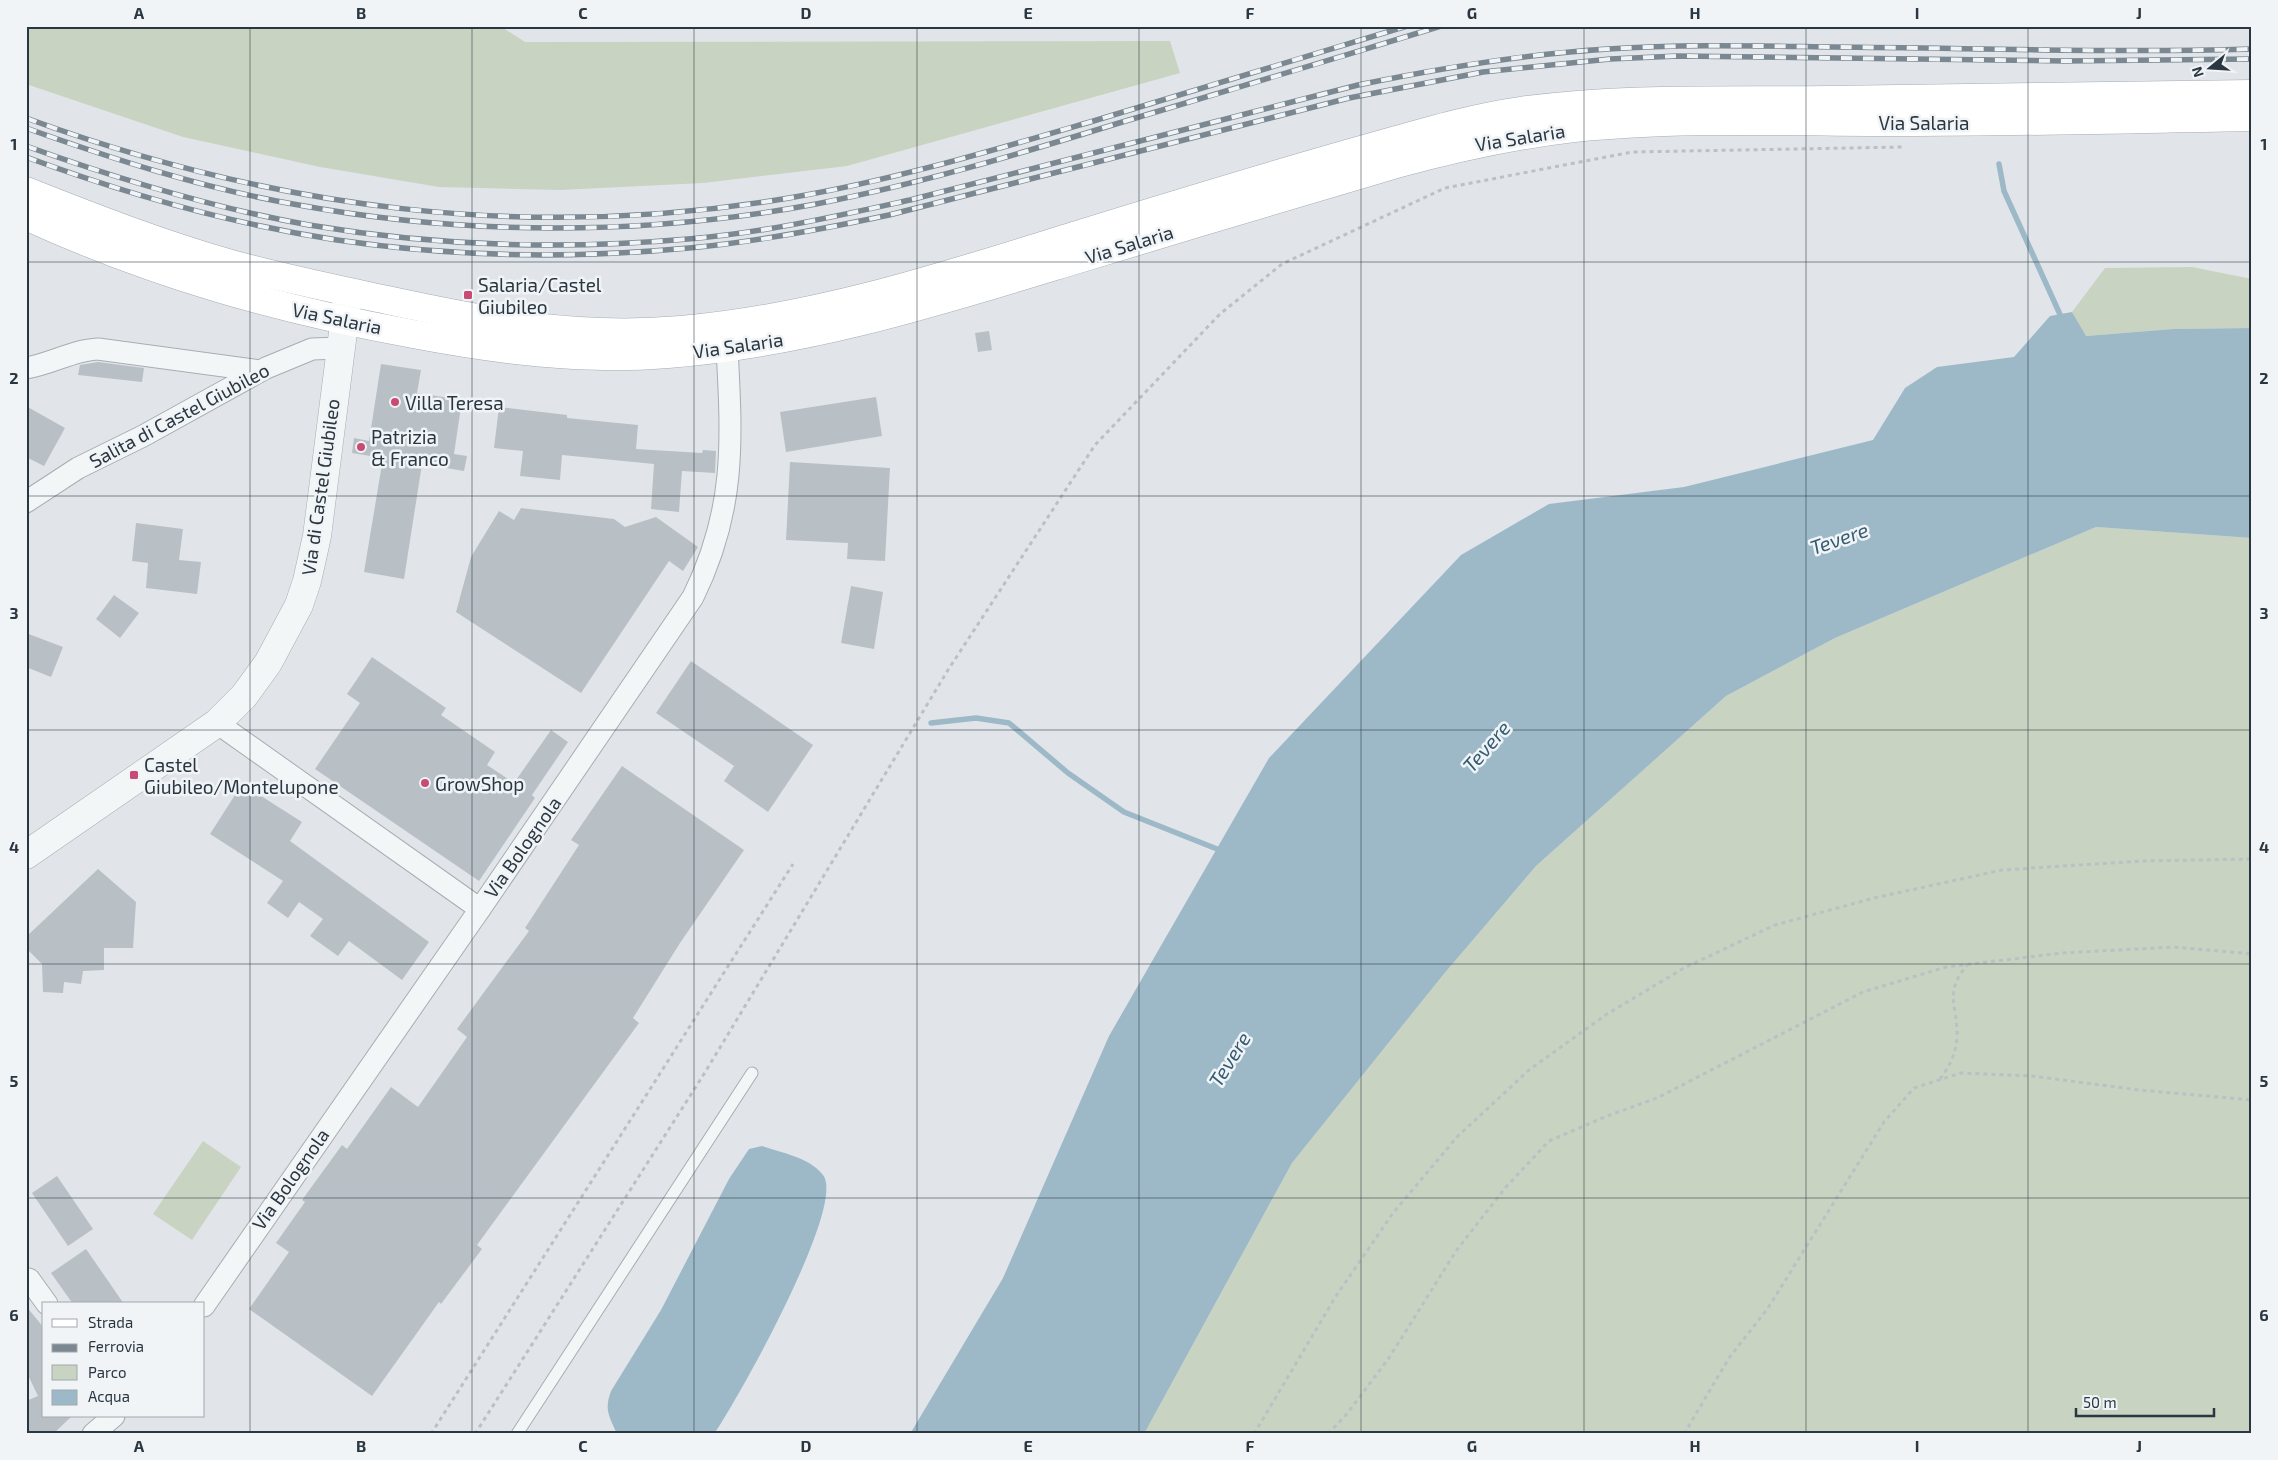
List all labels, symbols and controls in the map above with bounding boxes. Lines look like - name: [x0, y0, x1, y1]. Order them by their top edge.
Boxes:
- text: A: [134, 3, 145, 22]
- text: B: [356, 3, 366, 22]
- text: C: [578, 3, 588, 22]
- text: D: [801, 3, 812, 22]
- text: E: [1023, 3, 1033, 22]
- text: F: [1246, 3, 1255, 22]
- text: G: [1467, 3, 1477, 22]
- text: H: [1689, 3, 1701, 22]
- text: I: [1915, 3, 1919, 22]
- text: J: [2136, 3, 2142, 22]
- north arrow: [2186, 42, 2236, 92]
- text: N: [2188, 65, 2207, 80]
- street label: Via Salaria: [1879, 111, 1969, 134]
- street label: Via Salaria: [1473, 119, 1567, 155]
- text: 1: [11, 134, 17, 153]
- text: 1: [2261, 134, 2267, 153]
- street label: Via Salaria: [1082, 220, 1176, 268]
- place label: Salaria/Castel Giubileo: [478, 273, 602, 318]
- marker: Salaria/Castel Giubileo: [462, 289, 474, 301]
- street label: Via Salaria: [290, 297, 384, 339]
- street label: Via Salaria: [691, 327, 785, 363]
- street label: Salita di Castel Giubileo: [85, 358, 273, 472]
- text: 2: [9, 368, 19, 387]
- text: 2: [2259, 368, 2269, 387]
- place label: Villa Teresa: [405, 391, 504, 414]
- marker: Villa Teresa: [389, 396, 401, 408]
- street label: Via di Castel Giubileo: [296, 397, 344, 577]
- place label: Patrizia & Franco: [371, 425, 449, 470]
- marker: Patrizia & Franco: [355, 441, 367, 453]
- water label: Tevere: [1807, 517, 1872, 559]
- text: 3: [9, 603, 19, 622]
- text: 3: [2259, 603, 2269, 622]
- water label: Tevere: [1457, 715, 1515, 777]
- place label: Castel Giubileo/Montelupone: [144, 753, 339, 798]
- marker: Castel Giubileo/Montelupone: [128, 769, 140, 781]
- place label: GrowShop: [435, 772, 524, 795]
- marker: GrowShop: [419, 777, 431, 789]
- street label: Via Bolognola: [479, 792, 565, 902]
- text: 4: [9, 837, 19, 856]
- text: 4: [2259, 837, 2269, 856]
- water label: Tevere: [1203, 1027, 1255, 1091]
- text: 5: [10, 1071, 19, 1090]
- text: 5: [2260, 1071, 2269, 1090]
- street label: Via Bolognola: [247, 1124, 333, 1234]
- legend: [42, 1302, 205, 1418]
- text: 6: [9, 1305, 19, 1324]
- text: 6: [2259, 1305, 2269, 1324]
- text: Strada: [88, 1313, 133, 1331]
- text: Ferrovia: [88, 1337, 144, 1355]
- text: Parco: [88, 1363, 127, 1381]
- scale bar: [2076, 1385, 2213, 1417]
- text: Acqua: [88, 1387, 130, 1405]
- text: 50 m: [2083, 1393, 2117, 1411]
- text: A: [134, 1436, 145, 1455]
- text: B: [356, 1436, 366, 1455]
- text: C: [578, 1436, 588, 1455]
- text: D: [801, 1436, 812, 1455]
- text: E: [1023, 1436, 1033, 1455]
- text: F: [1246, 1436, 1255, 1455]
- text: G: [1467, 1436, 1477, 1455]
- text: H: [1689, 1436, 1701, 1455]
- text: I: [1915, 1436, 1919, 1455]
- text: J: [2136, 1436, 2142, 1455]

